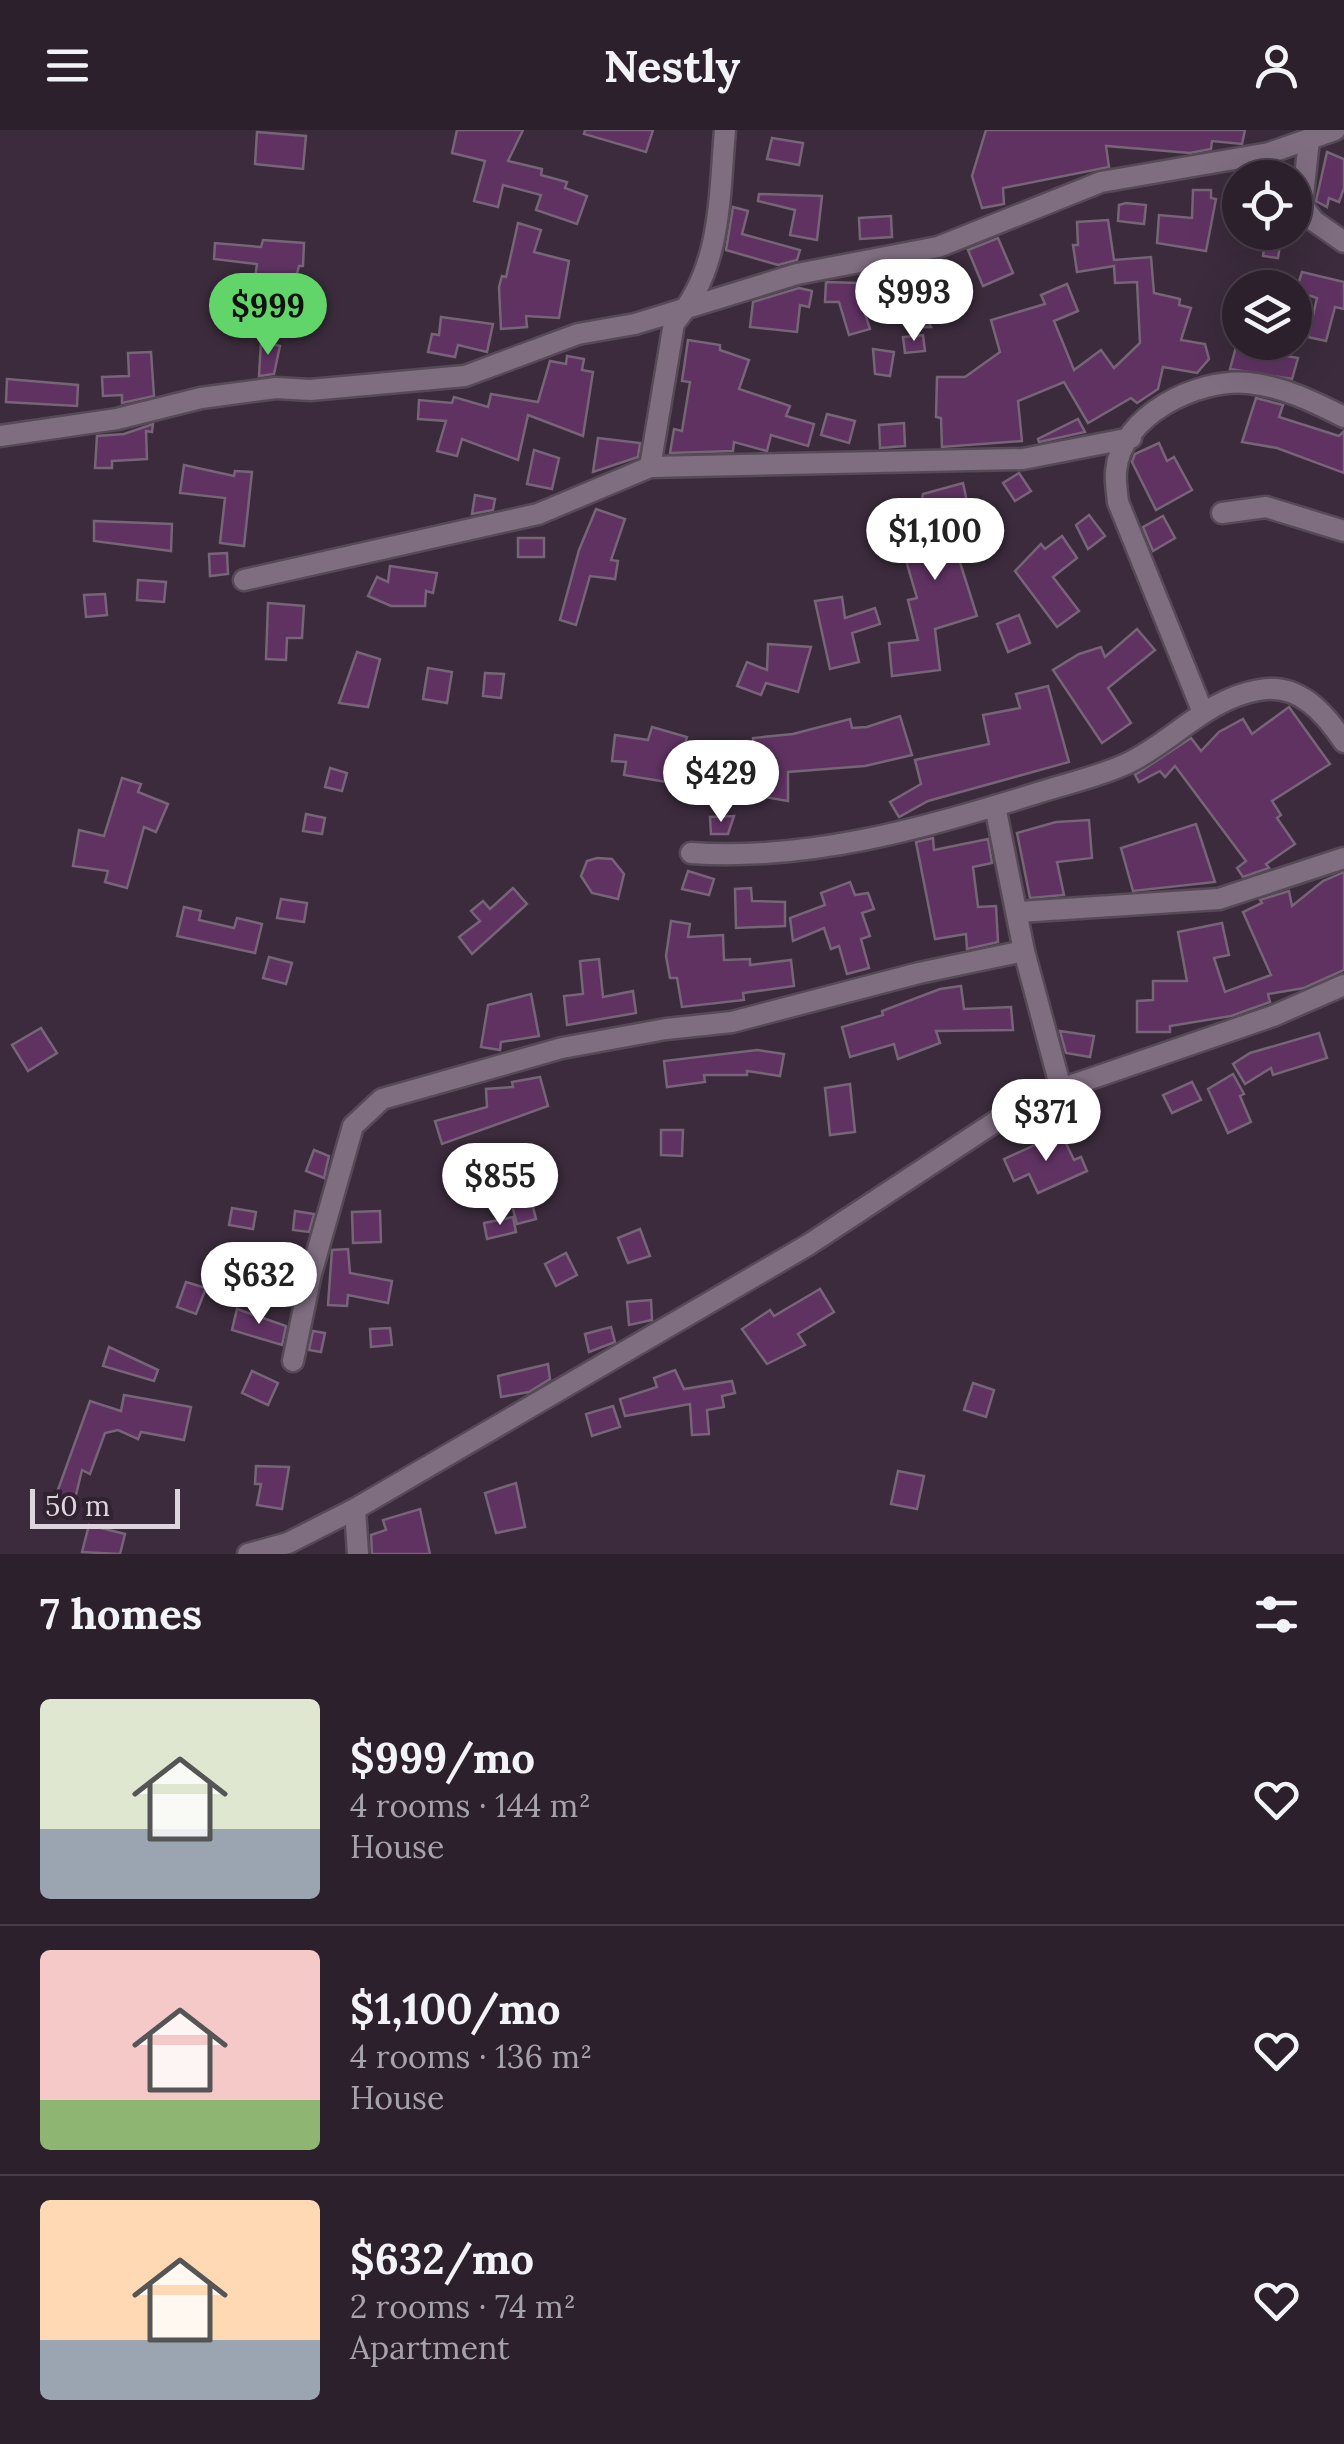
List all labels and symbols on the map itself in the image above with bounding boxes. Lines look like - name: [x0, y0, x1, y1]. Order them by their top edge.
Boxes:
- pin: $993: [855, 259, 973, 344]
- pin: $999: [209, 273, 327, 358]
- pin: $1,100: [854, 498, 1016, 583]
- pin: $429: [662, 740, 780, 825]
- pin: $371: [987, 1079, 1105, 1164]
- pin: $855: [441, 1143, 559, 1228]
- pin: $632: [200, 1242, 318, 1327]
- scale bar: [30, 1484, 180, 1528]

